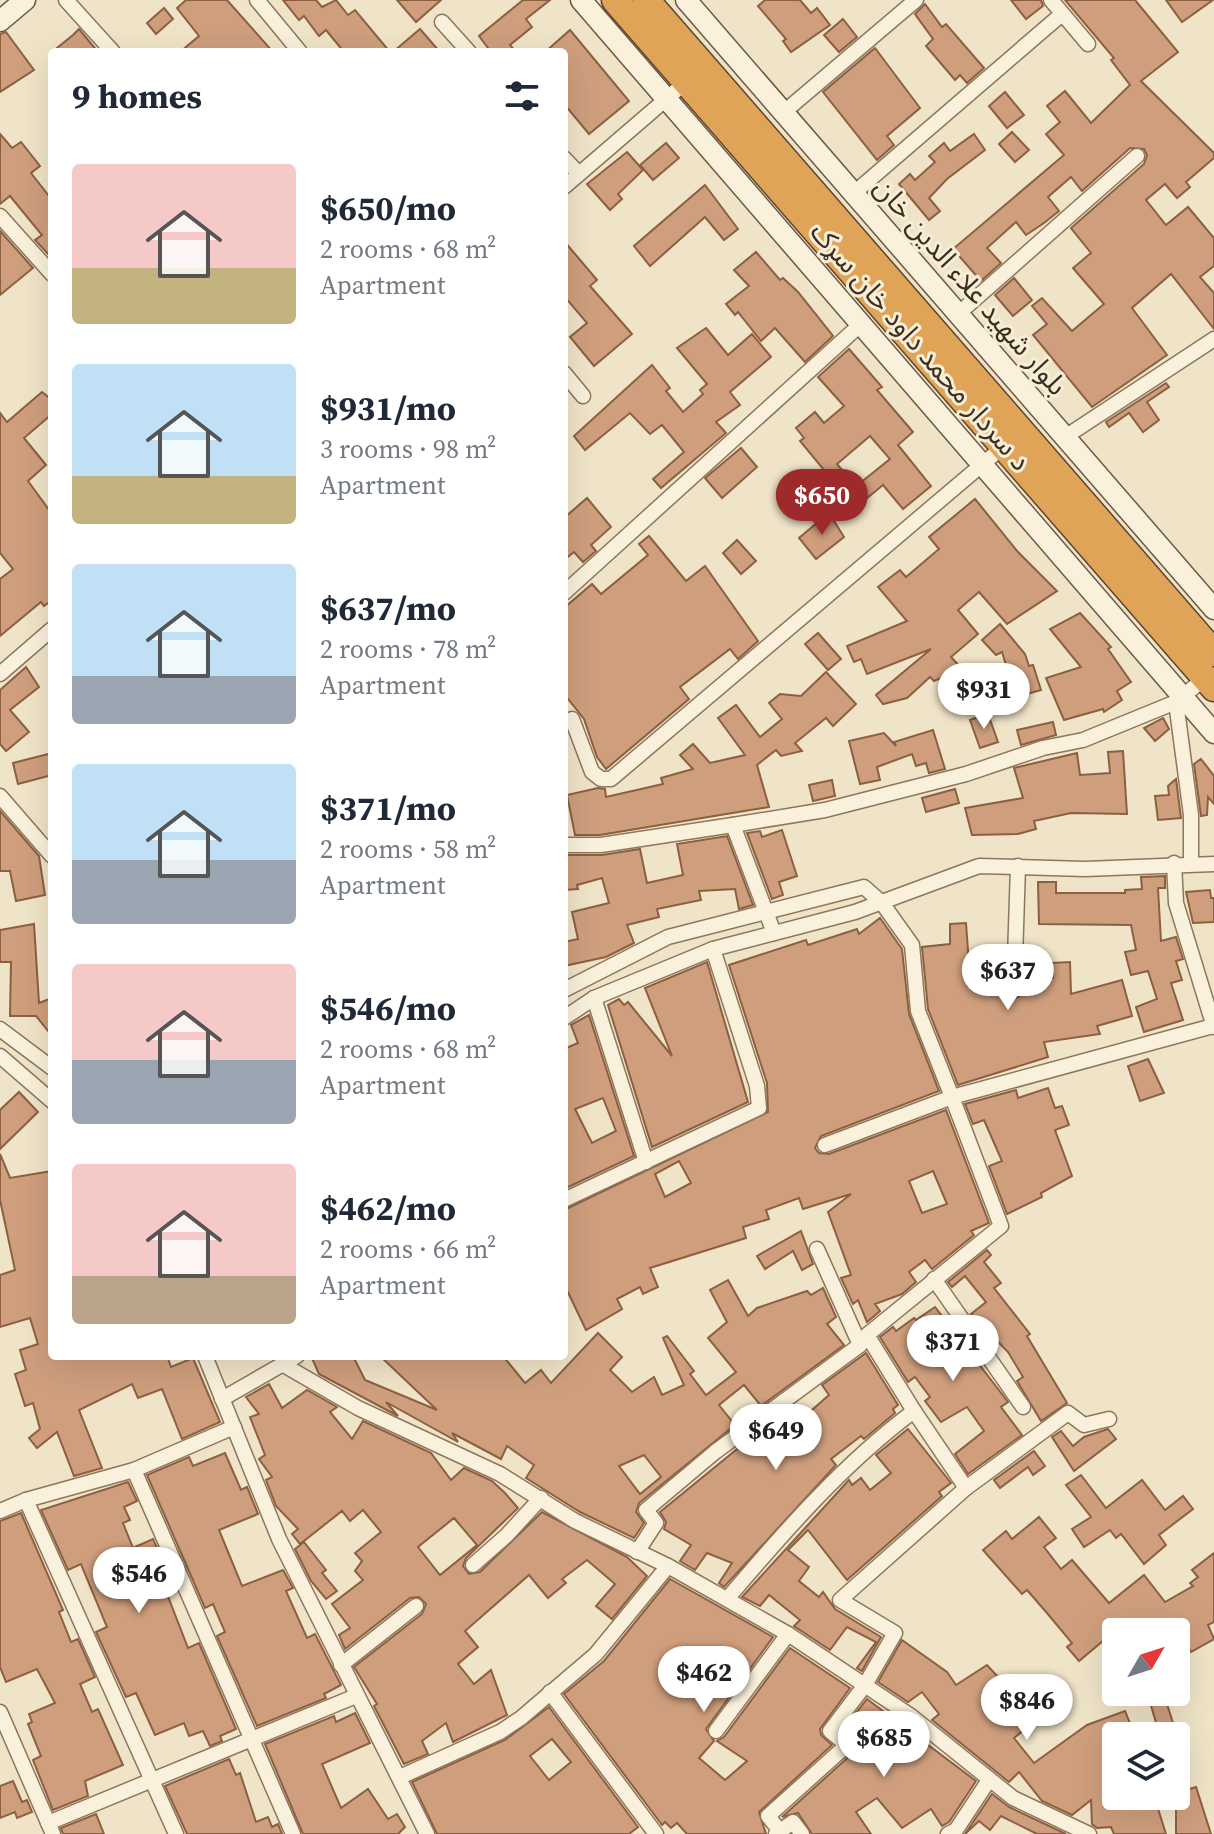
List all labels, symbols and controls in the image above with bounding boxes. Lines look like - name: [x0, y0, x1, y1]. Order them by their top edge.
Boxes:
- text: 9 homes: [72, 73, 202, 119]
- icon: filters: [500, 74, 544, 118]
- street label: بلوار شهید علاء الدین خان: [866, 169, 1076, 403]
- text: $650/mo: [320, 185, 456, 231]
- icon: home: [136, 196, 232, 292]
- street label: د سردار محمد داود خان سړک: [802, 213, 1040, 479]
- text: 2 rooms · 68 m²: [320, 231, 496, 267]
- text: Apartment: [320, 267, 445, 303]
- text: $931/mo: [320, 385, 456, 431]
- icon: home: [136, 396, 232, 492]
- text: 3 rooms · 98 m²: [320, 431, 496, 467]
- text: Apartment: [320, 467, 445, 503]
- pin: $650: [775, 469, 869, 537]
- text: $650: [794, 477, 850, 513]
- text: $637/mo: [320, 585, 456, 631]
- icon: home: [136, 596, 232, 692]
- text: 2 rooms · 78 m²: [320, 631, 496, 667]
- pin: $931: [937, 663, 1031, 731]
- text: Apartment: [320, 667, 445, 703]
- text: $931: [956, 671, 1012, 707]
- text: $371/mo: [320, 785, 456, 831]
- icon: home: [136, 796, 232, 892]
- text: 2 rooms · 58 m²: [320, 831, 496, 867]
- text: Apartment: [320, 867, 445, 903]
- pin: $637: [961, 944, 1055, 1012]
- text: $637: [980, 952, 1036, 988]
- text: $546/mo: [320, 985, 456, 1031]
- icon: home: [136, 996, 232, 1092]
- text: 2 rooms · 68 m²: [320, 1031, 496, 1067]
- text: Apartment: [320, 1067, 445, 1103]
- text: $462/mo: [320, 1185, 456, 1231]
- icon: home: [136, 1196, 232, 1292]
- text: 2 rooms · 66 m²: [320, 1231, 496, 1267]
- text: Apartment: [320, 1267, 445, 1303]
- pin: $371: [906, 1315, 1000, 1383]
- text: $371: [925, 1323, 981, 1359]
- pin: $649: [729, 1404, 823, 1472]
- text: $649: [748, 1412, 804, 1448]
- pin: $546: [92, 1547, 186, 1615]
- text: $546: [111, 1555, 167, 1591]
- north arrow: [1102, 1618, 1190, 1706]
- map controls: [1102, 1618, 1190, 1810]
- pin: $462: [657, 1646, 751, 1714]
- text: $462: [676, 1654, 732, 1690]
- pin: $846: [980, 1674, 1074, 1742]
- text: $846: [999, 1682, 1055, 1718]
- pin: $685: [837, 1711, 931, 1779]
- text: $685: [856, 1719, 912, 1755]
- button: layers: [1102, 1722, 1190, 1810]

